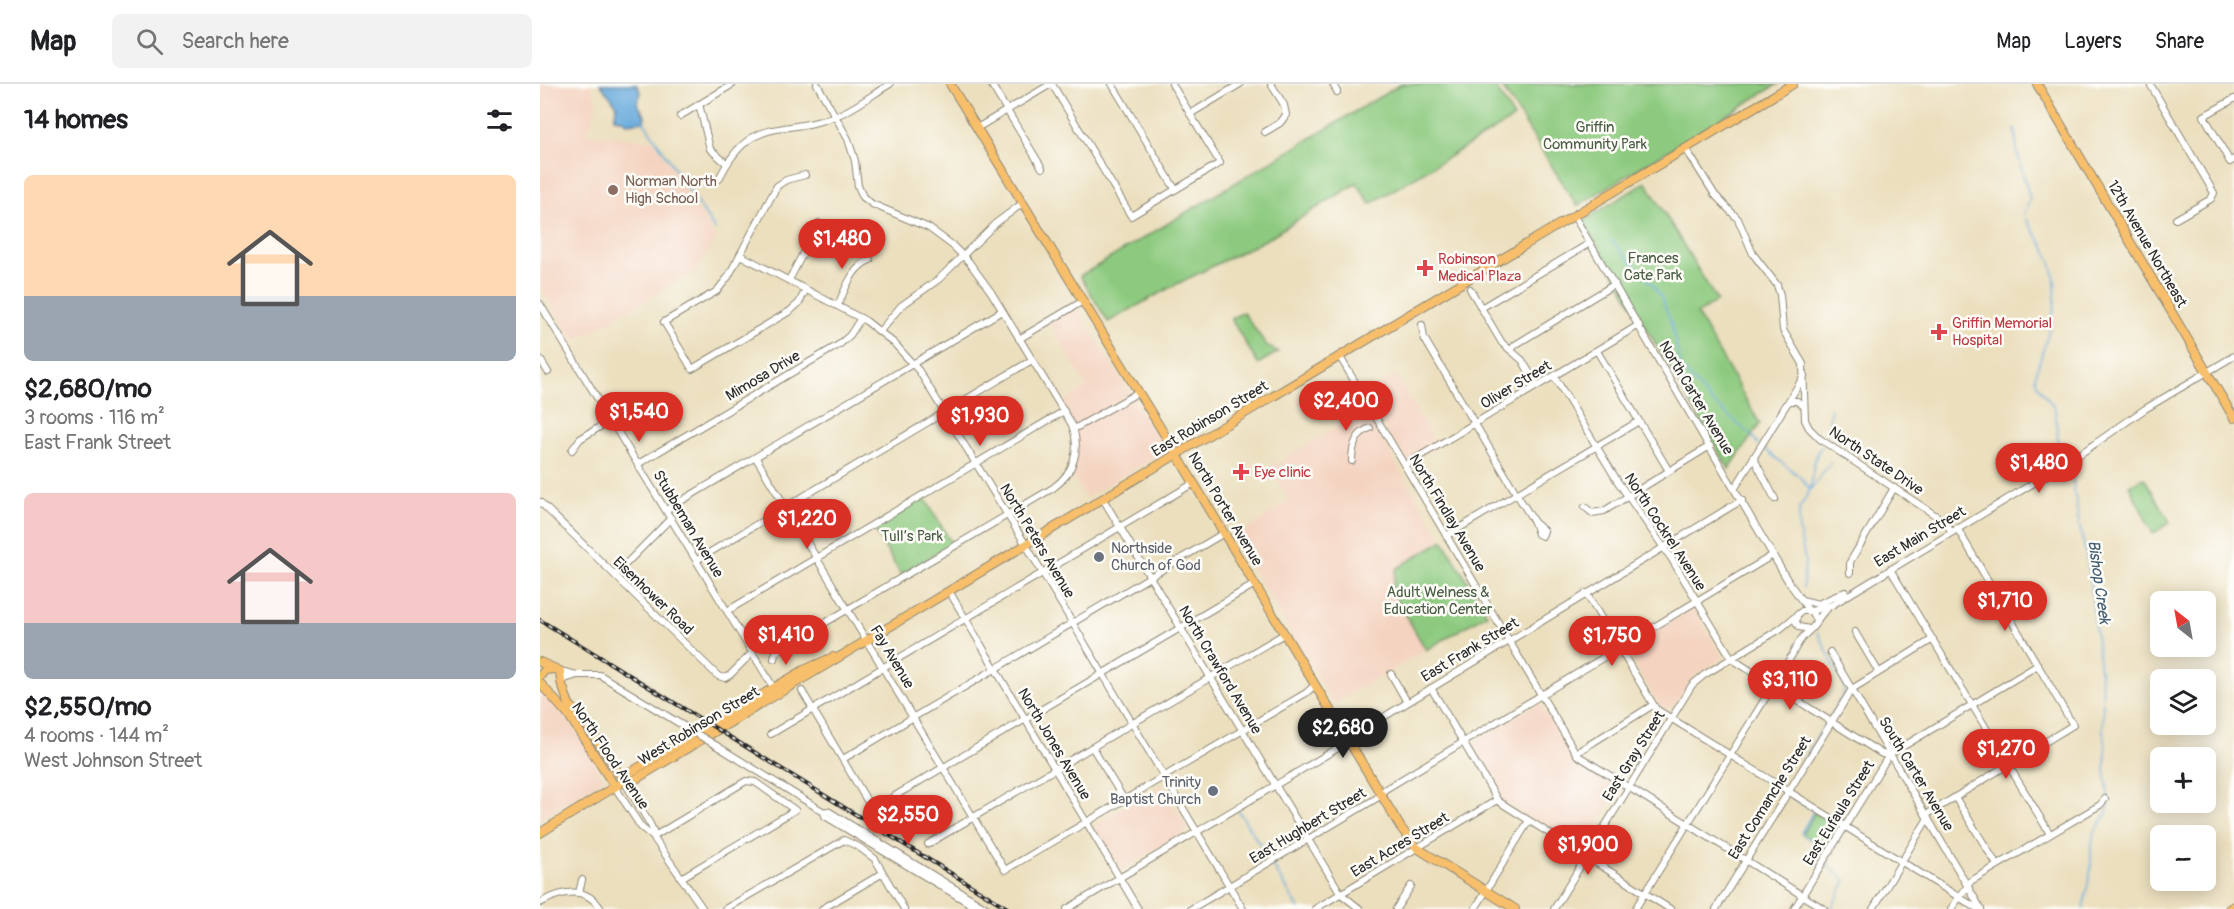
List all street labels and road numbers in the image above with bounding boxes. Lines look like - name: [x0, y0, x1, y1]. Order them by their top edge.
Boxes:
- street label: 12th Avenue Northeast: [2103, 177, 2192, 312]
- street label: North Carter Avenue: [1654, 338, 1738, 459]
- street label: Mimosa Drive: [722, 346, 804, 406]
- street label: Oliver Street: [1477, 356, 1556, 414]
- street label: East Robinson Street: [1148, 376, 1273, 461]
- street label: North State Drive: [1825, 422, 1927, 500]
- street label: North Porter Avenue: [1183, 448, 1267, 570]
- street label: North Findlay Avenue: [1404, 451, 1490, 576]
- street label: Stubbeman Avenue: [648, 467, 728, 582]
- street label: North Cockrel Avenue: [1620, 470, 1710, 595]
- street label: North Peters Avenue: [995, 480, 1079, 602]
- street label: East Main Street: [1871, 502, 1970, 572]
- street label: Eisenhower Road: [609, 553, 697, 639]
- street label: North Crawford Avenue: [1174, 602, 1266, 738]
- street label: East Frank Street: [1418, 613, 1523, 687]
- street label: Fay Avenue: [866, 622, 919, 693]
- street label: West Robinson Street: [635, 682, 764, 770]
- street label: North Jones Avenue: [1013, 685, 1095, 804]
- street label: North Flood Avenue: [567, 699, 653, 814]
- street label: East Gray Street: [1599, 706, 1670, 805]
- street label: South Carter Avenue: [1874, 713, 1958, 835]
- street label: East Comanche Street: [1724, 732, 1816, 863]
- street label: East Eufaula Street: [1799, 756, 1879, 869]
- street label: East Hughbert Street: [1246, 783, 1371, 868]
- street label: East Acres Street: [1347, 808, 1453, 882]

